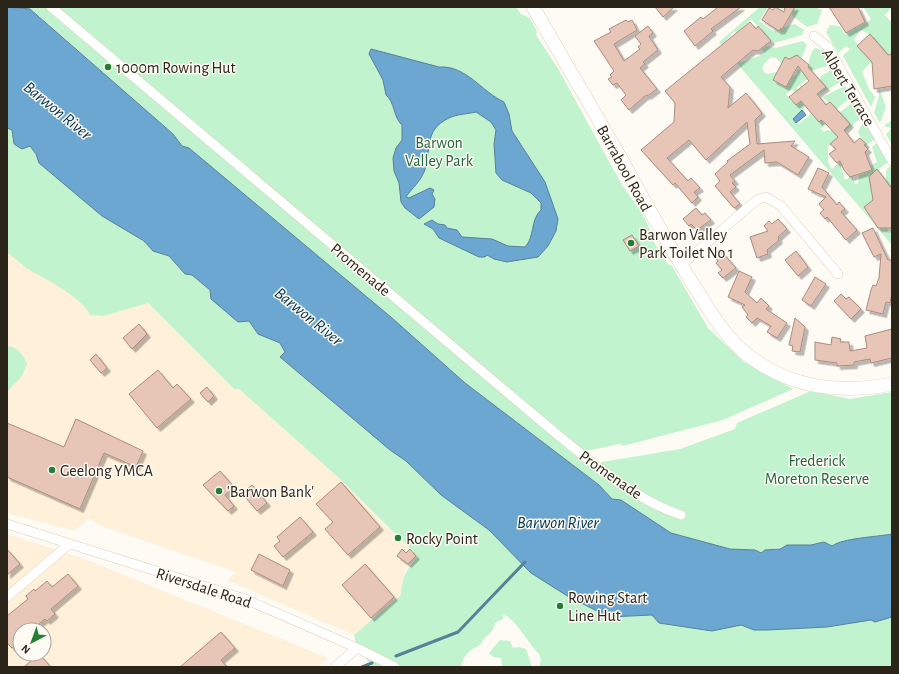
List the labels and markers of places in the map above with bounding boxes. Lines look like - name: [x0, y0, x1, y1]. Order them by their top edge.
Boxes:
- place label: 1000m Rowing Hut: [116, 60, 236, 76]
- marker: 1000m Rowing Hut: [103, 62, 113, 72]
- place label: Barwon Valley Park Toilet No 1: [639, 227, 733, 261]
- marker: Barwon Valley Park Toilet No 1: [626, 238, 636, 248]
- place label: Geelong YMCA: [60, 463, 153, 479]
- marker: Geelong YMCA: [47, 465, 57, 475]
- place label: 'Barwon Bank': [227, 484, 314, 500]
- marker: 'Barwon Bank': [214, 486, 224, 496]
- place label: Rocky Point: [406, 531, 478, 548]
- marker: Rocky Point: [393, 533, 403, 543]
- place label: Rowing Start Line Hut: [568, 590, 647, 624]
- marker: Rowing Start Line Hut: [555, 601, 565, 611]

